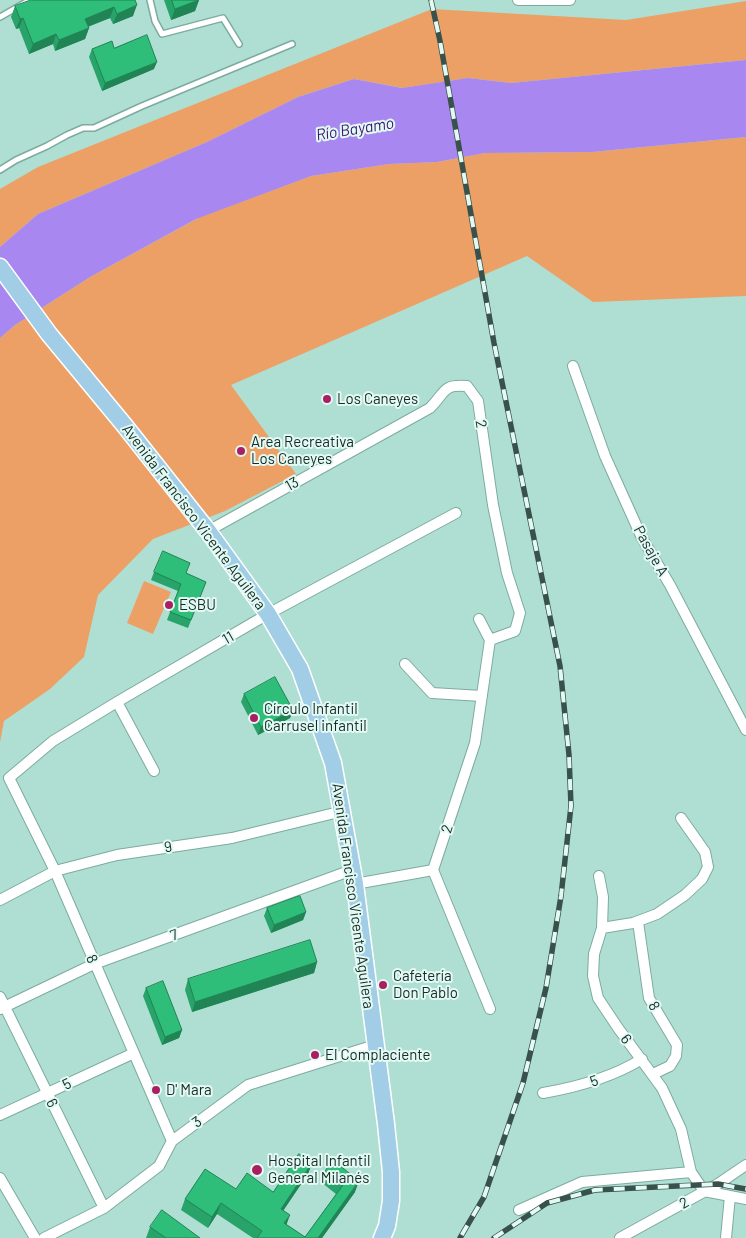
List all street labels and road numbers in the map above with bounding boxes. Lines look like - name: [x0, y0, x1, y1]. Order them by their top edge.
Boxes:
- street label: 2: [471, 419, 491, 429]
- street label: Avenida Francisco Vicente Aguilera: [118, 421, 270, 613]
- street label: 13: [282, 473, 302, 495]
- street label: Pasaje A: [630, 523, 672, 579]
- street label: 11: [219, 628, 237, 648]
- street label: Avenida Francisco Vicente Aguilera: [328, 782, 378, 1010]
- street label: 2: [437, 822, 457, 836]
- street label: 9: [163, 837, 173, 857]
- street label: 7: [168, 925, 180, 945]
- street label: 8: [82, 952, 102, 966]
- street label: 8: [644, 998, 664, 1014]
- street label: 6: [616, 1030, 636, 1048]
- street label: 5: [588, 1071, 600, 1091]
- street label: 5: [60, 1074, 74, 1094]
- street label: 6: [42, 1096, 62, 1110]
- street label: 3: [189, 1112, 205, 1132]
- street label: 2: [676, 1193, 692, 1213]

